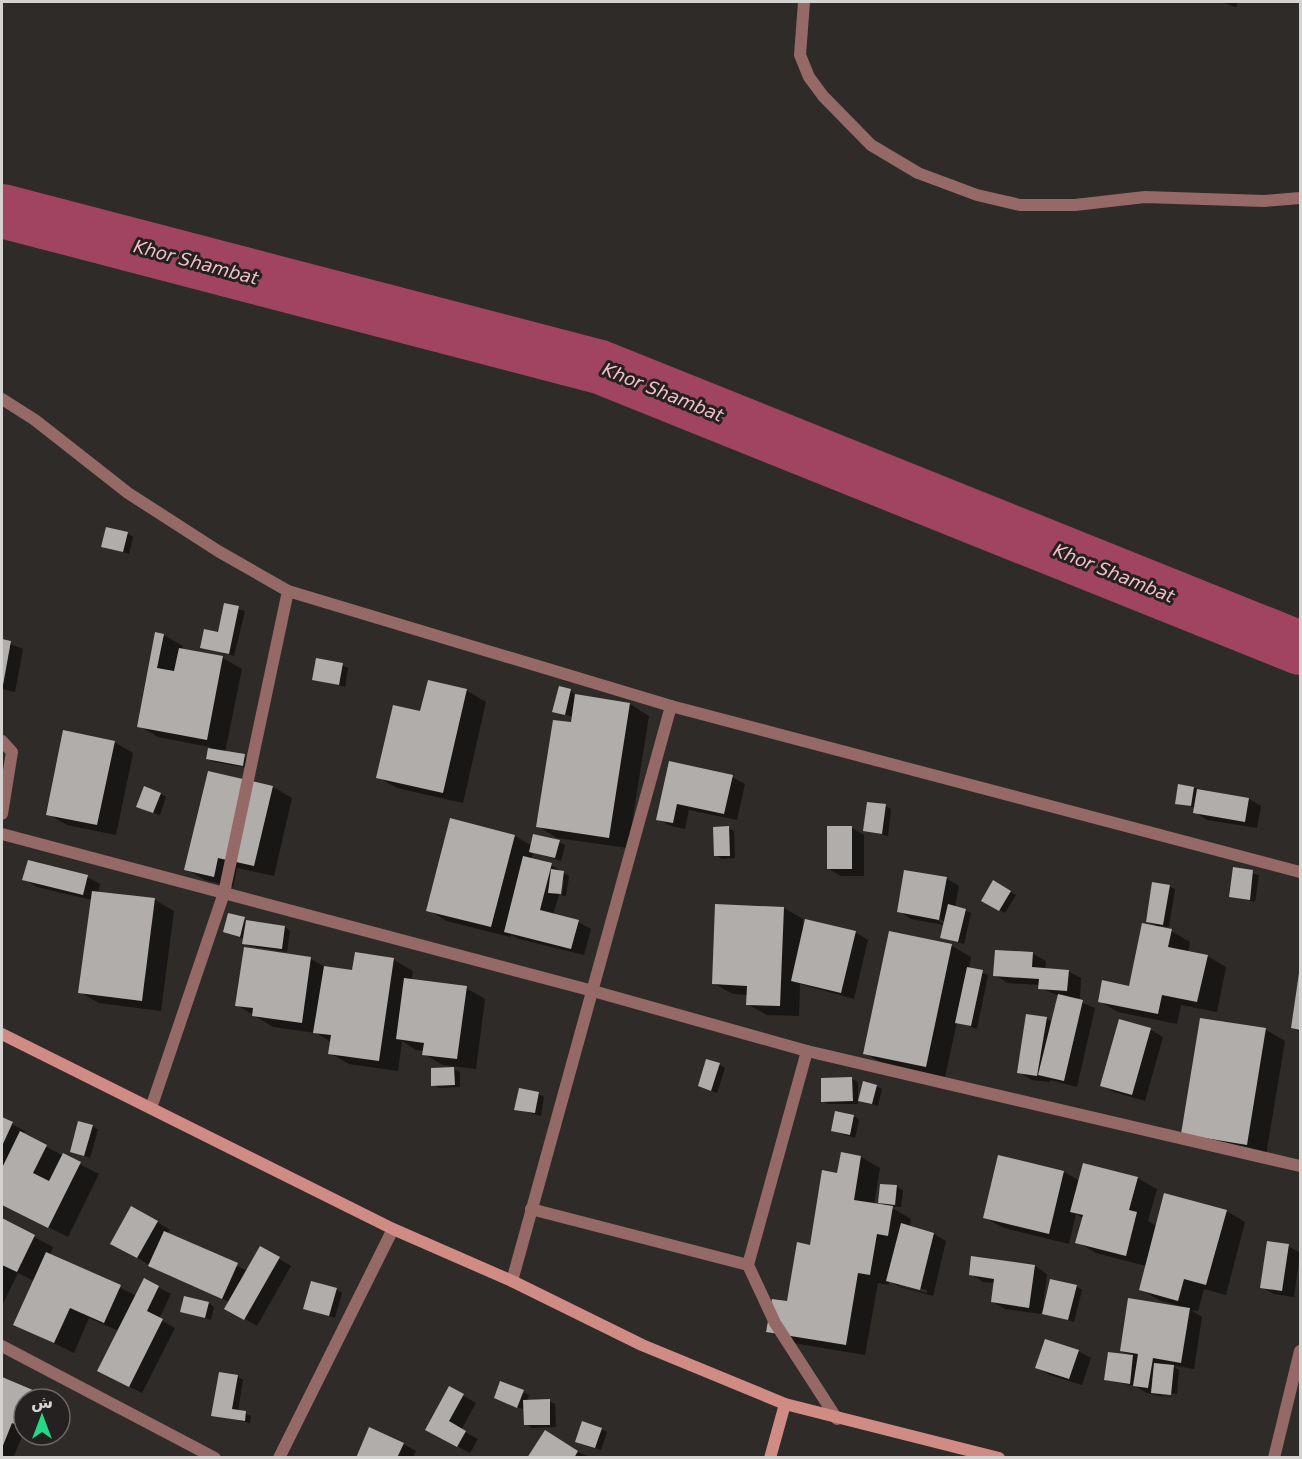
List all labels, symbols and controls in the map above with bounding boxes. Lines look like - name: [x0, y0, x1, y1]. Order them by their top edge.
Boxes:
- water label: Khor Shambat: [131, 235, 262, 289]
- water label: Khor Shambat: [600, 358, 727, 426]
- water label: Khor Shambat: [1051, 539, 1178, 607]
- north arrow: [12, 1387, 72, 1447]
- text: ش: [31, 1393, 53, 1412]

